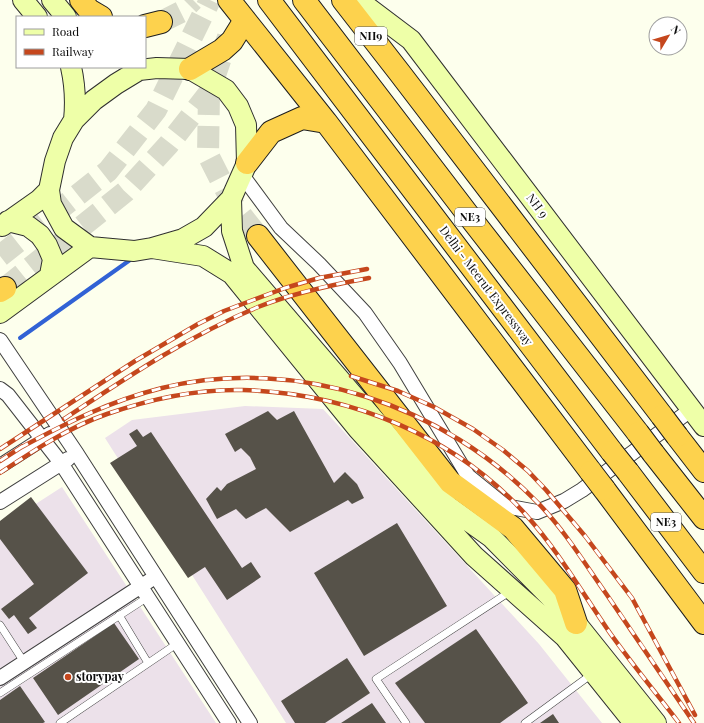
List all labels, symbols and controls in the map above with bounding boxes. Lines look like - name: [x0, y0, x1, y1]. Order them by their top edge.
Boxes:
- legend: [16, 16, 146, 68]
- north arrow: [648, 16, 688, 56]
- text: N: [668, 22, 685, 37]
- text: Road: [52, 23, 79, 39]
- road number: NH9: [355, 27, 387, 45]
- text: Railway: [52, 43, 94, 59]
- street label: NH 9: [523, 190, 552, 221]
- road number: NE3: [455, 208, 485, 226]
- street label: Delhi - Meerut Expressway: [436, 222, 537, 349]
- road number: NE3: [651, 513, 681, 531]
- place label: storypay: [76, 668, 125, 684]
- marker: storypay: [63, 672, 73, 682]

